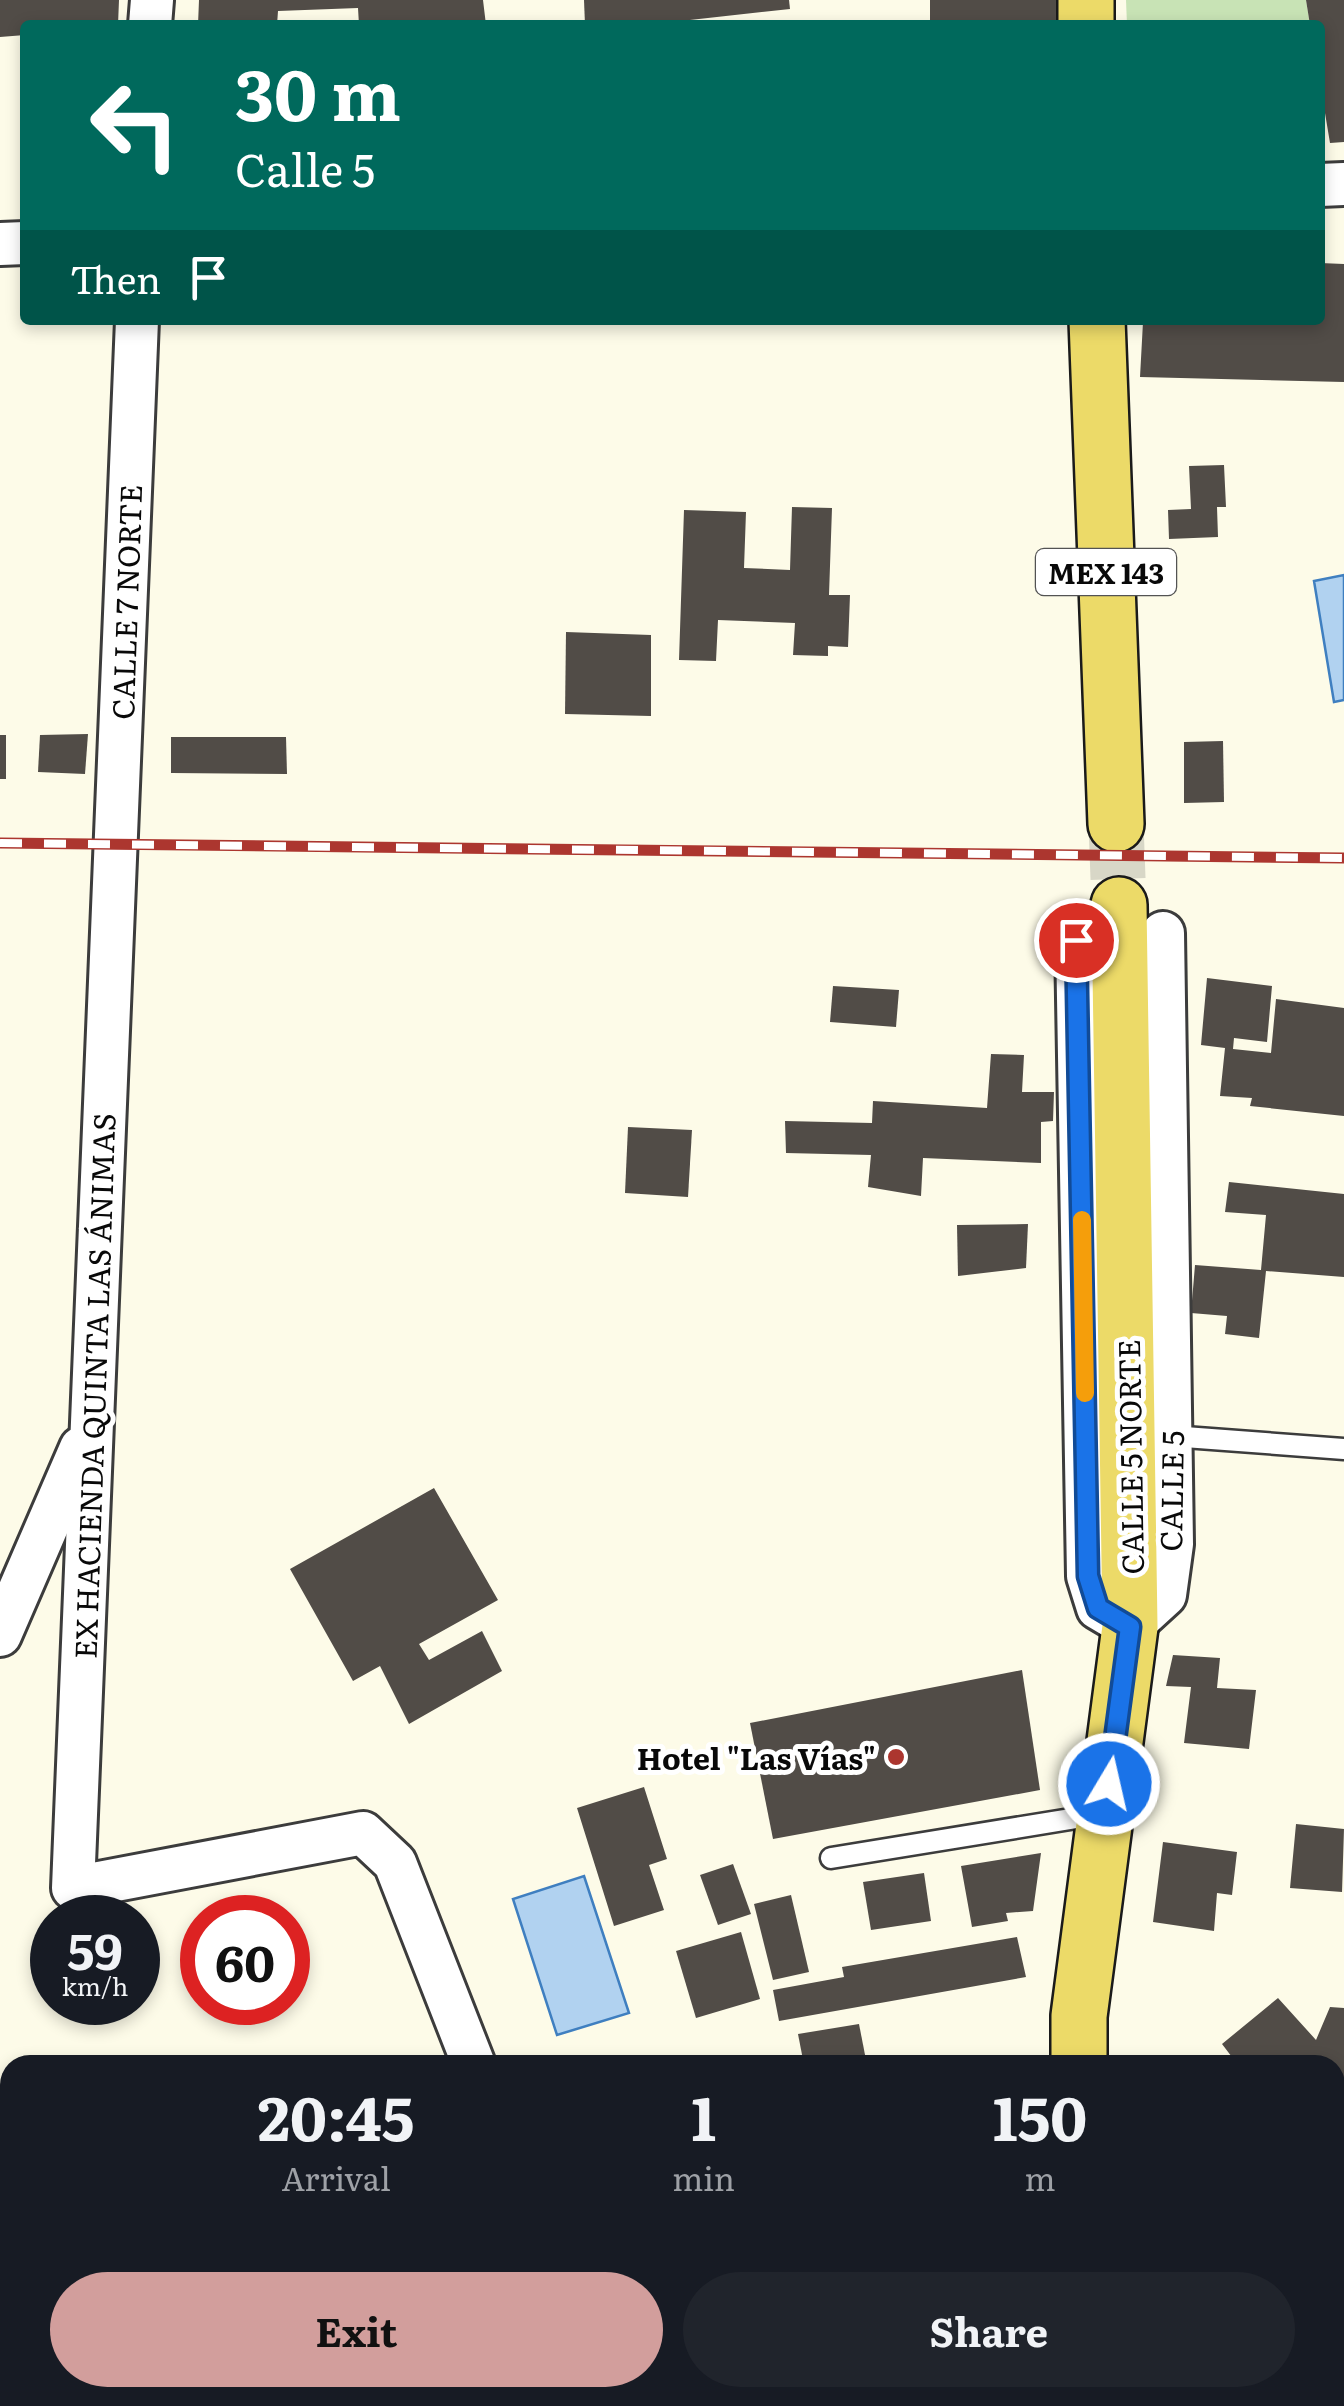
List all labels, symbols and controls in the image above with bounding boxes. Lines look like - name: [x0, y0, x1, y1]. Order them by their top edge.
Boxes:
- text: 30 m: [235, 39, 401, 143]
- icon: left: [70, 60, 200, 190]
- text: Calle 5: [235, 134, 375, 201]
- text: Then: [70, 249, 161, 306]
- icon: arrive: [181, 250, 236, 305]
- street label: CALLE 7 NORTE: [99, 484, 151, 720]
- road number: MEX 143: [1036, 549, 1176, 595]
- pin: [1034, 898, 1119, 983]
- icon: arrive: [1049, 913, 1104, 968]
- street label: EX HACIENDA QUINTA LAS ÁNIMAS: [61, 1112, 125, 1660]
- street label: CALLE 5 NORTE: [1105, 1339, 1153, 1575]
- street label: CALLE 5: [1147, 1430, 1193, 1552]
- position arrow: [1057, 1732, 1161, 1836]
- place label: Hotel "Las Vías": [637, 1735, 876, 1779]
- marker: Hotel "Las Vías": [885, 1746, 907, 1768]
- speed limit sign: 60: [180, 1895, 310, 2025]
- text: 59: [67, 1911, 123, 1985]
- text: km/h: [62, 1967, 128, 2004]
- text: 20:45: [258, 2070, 414, 2159]
- text: 1: [691, 2070, 716, 2159]
- text: 150: [993, 2070, 1087, 2159]
- text: Arrival: [281, 2153, 391, 2201]
- text: min: [672, 2153, 735, 2201]
- text: m: [1025, 2153, 1056, 2201]
- button: Exit: [50, 2272, 663, 2387]
- button: Share: [683, 2272, 1295, 2387]

